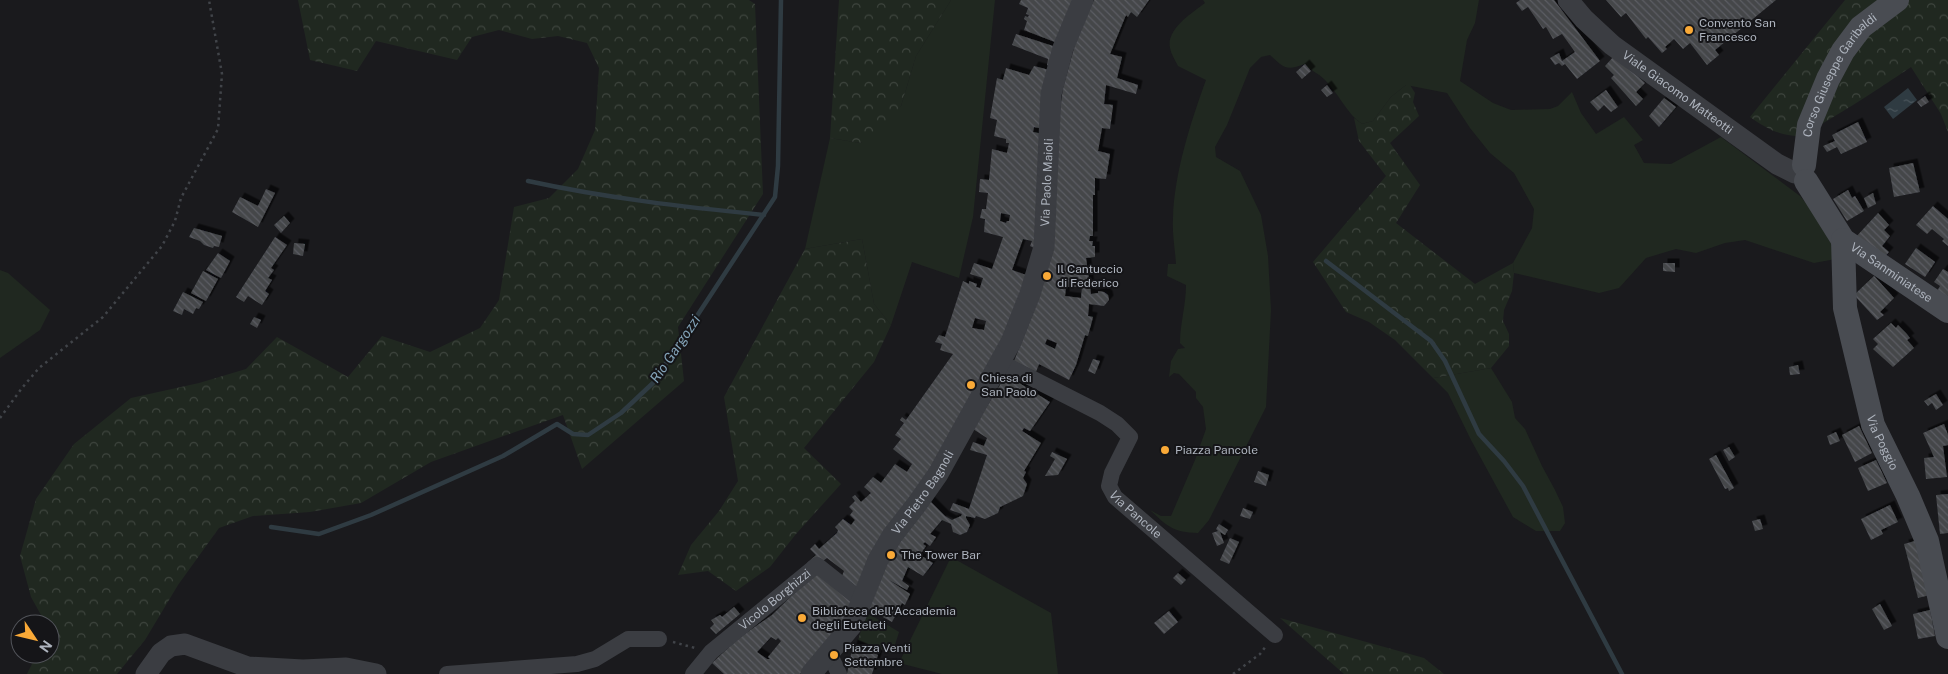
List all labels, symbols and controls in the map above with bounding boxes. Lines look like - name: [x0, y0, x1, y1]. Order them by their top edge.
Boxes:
- street label: Corso Giuseppe Garibaldi: [1801, 11, 1880, 138]
- place label: Convento San Francesco: [1699, 16, 1776, 44]
- marker: Convento San Francesco: [1683, 24, 1695, 36]
- street label: Viale Giacomo Matteotti: [1620, 48, 1736, 137]
- street label: Via Paolo Maioli: [1038, 138, 1056, 227]
- street label: Via Sanminiatese: [1848, 240, 1935, 306]
- place label: Il Cantuccio di Federico: [1057, 262, 1123, 290]
- marker: Il Cantuccio di Federico: [1041, 270, 1053, 282]
- water label: Rio Gargozzi: [647, 312, 704, 386]
- place label: Chiesa di San Paolo: [981, 371, 1037, 399]
- marker: Chiesa di San Paolo: [965, 379, 977, 391]
- street label: Via Poggio: [1864, 414, 1901, 473]
- place label: Piazza Pancole: [1175, 443, 1258, 457]
- marker: Piazza Pancole: [1159, 444, 1171, 456]
- street label: Via Pietro Bagnoli: [889, 448, 957, 537]
- street label: Via Pancole: [1106, 489, 1165, 541]
- place label: The Tower Bar: [901, 548, 981, 562]
- marker: The Tower Bar: [885, 549, 897, 561]
- street label: Vicolo Borghizzi: [736, 566, 814, 633]
- place label: Biblioteca dell'Accademia degli Euteleti: [812, 604, 956, 632]
- marker: Biblioteca dell'Accademia degli Euteleti: [796, 612, 808, 624]
- north arrow: [10, 614, 60, 664]
- text: N: [36, 637, 55, 656]
- place label: Piazza Venti Settembre: [844, 641, 911, 669]
- marker: Piazza Venti Settembre: [828, 649, 840, 661]

